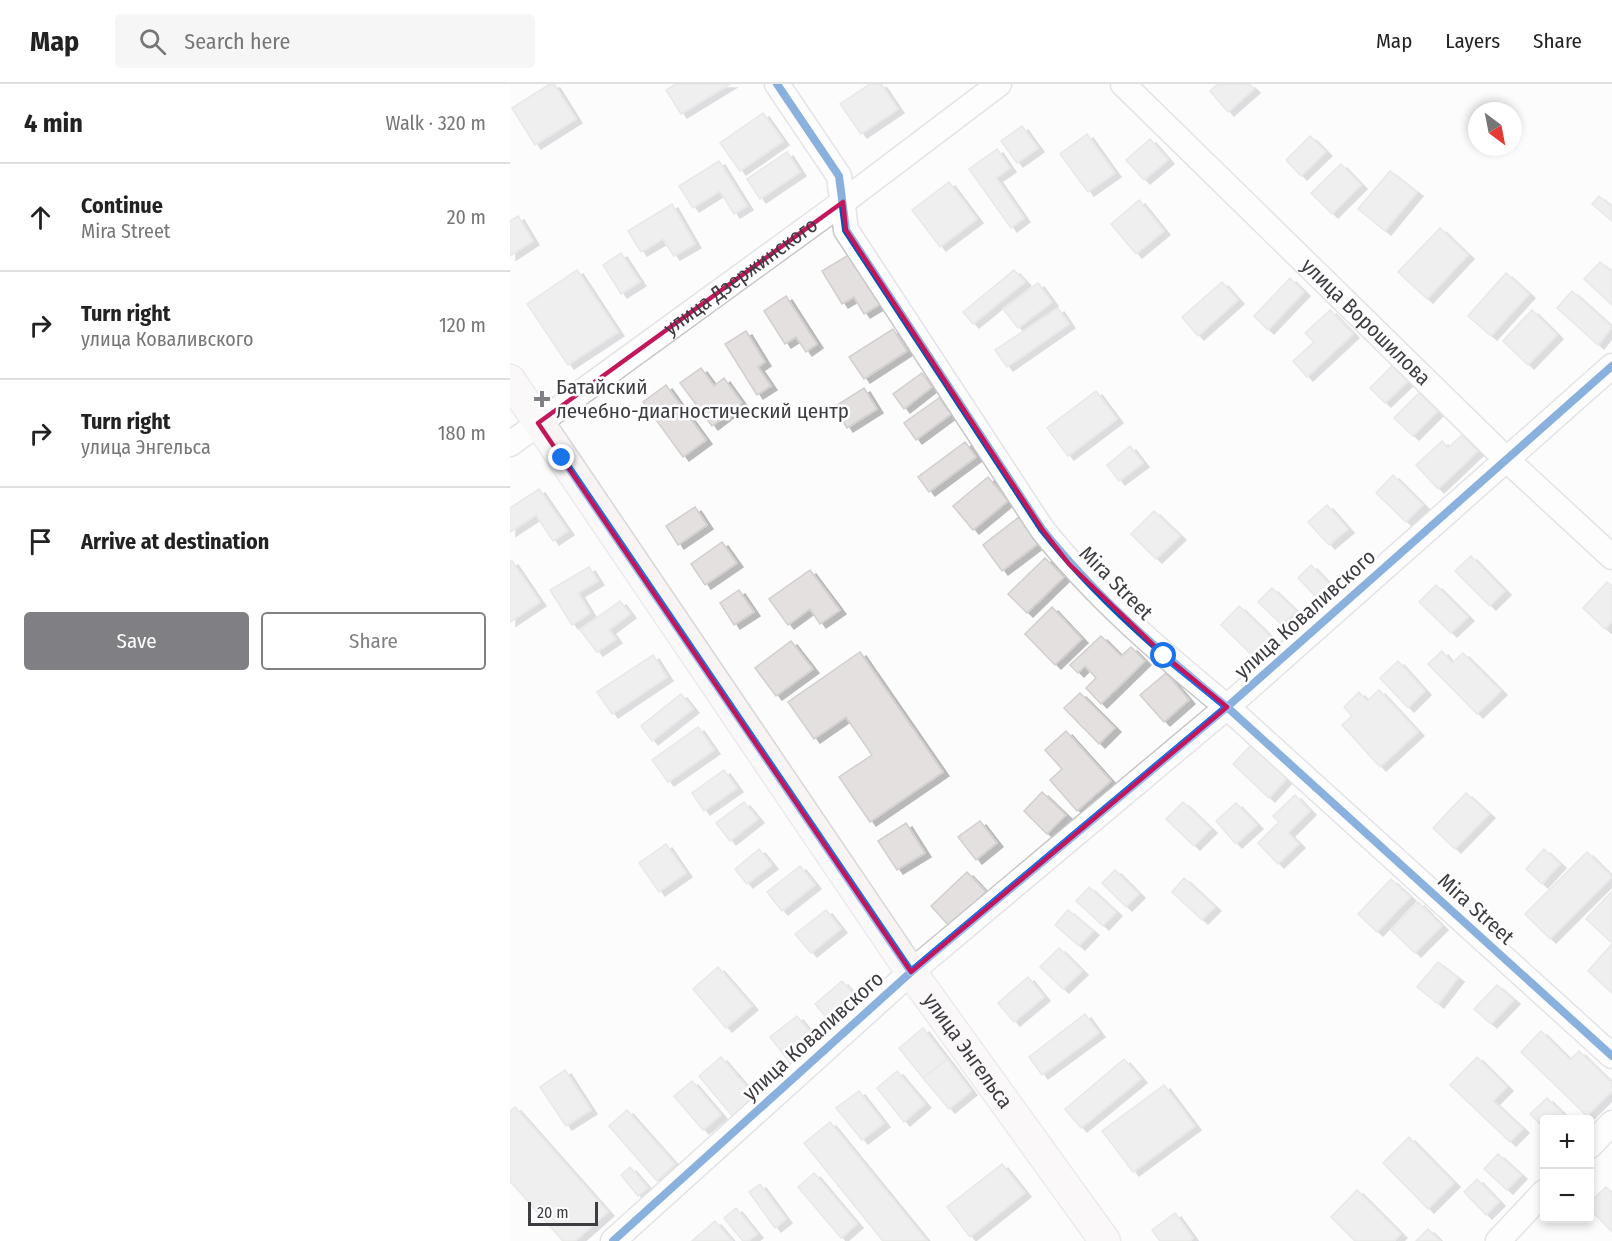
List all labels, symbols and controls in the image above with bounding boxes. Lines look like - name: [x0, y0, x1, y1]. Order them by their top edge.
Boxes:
- search box: [115, 14, 535, 68]
- text: Map: [30, 25, 79, 58]
- icon: search: [136, 25, 169, 58]
- text: Search here: [184, 28, 290, 55]
- text: Map: [1376, 28, 1412, 54]
- text: Layers: [1445, 28, 1500, 54]
- text: Share: [1533, 28, 1582, 54]
- north arrow: [1468, 102, 1522, 156]
- text: 4 min: [24, 108, 83, 139]
- text: Walk · 320 m: [386, 111, 486, 135]
- text: Continue: [81, 192, 163, 219]
- icon: ahead: [24, 201, 57, 234]
- text: 20 m: [447, 205, 486, 229]
- street label: улица Дзержинского: [658, 212, 823, 341]
- text: Mira Street: [81, 219, 170, 243]
- street label: улица Ворошилова: [1296, 253, 1436, 391]
- text: Turn right: [81, 300, 170, 327]
- icon: right: [24, 309, 57, 342]
- text: 120 m: [439, 313, 486, 337]
- text: улица Коваливского: [81, 327, 253, 351]
- place label: Батайский лечебно-диагностический центр: [556, 374, 849, 424]
- marker: Батайский лечебно-диагностический центр: [533, 390, 551, 408]
- text: Turn right: [81, 408, 170, 435]
- icon: right: [24, 417, 57, 450]
- text: 180 m: [438, 421, 486, 445]
- text: улица Энгельса: [81, 435, 211, 459]
- route end: [548, 444, 574, 470]
- icon: arrive: [24, 525, 57, 558]
- text: Arrive at destination: [81, 528, 269, 555]
- street label: Mira Street: [1074, 541, 1158, 625]
- street label: улица Коваливского: [1229, 544, 1381, 684]
- button: Save: [24, 612, 249, 670]
- button: Share: [261, 612, 486, 670]
- route start: [1150, 642, 1176, 668]
- street label: Mira Street: [1432, 868, 1520, 950]
- street label: улица Коваливского: [737, 966, 889, 1106]
- street label: улица Энгельса: [917, 988, 1018, 1114]
- map controls: [1540, 1115, 1594, 1223]
- button: +: [1540, 1115, 1594, 1169]
- button: −: [1540, 1169, 1594, 1223]
- scale bar: [528, 1199, 598, 1226]
- text: 20 m: [537, 1203, 568, 1222]

